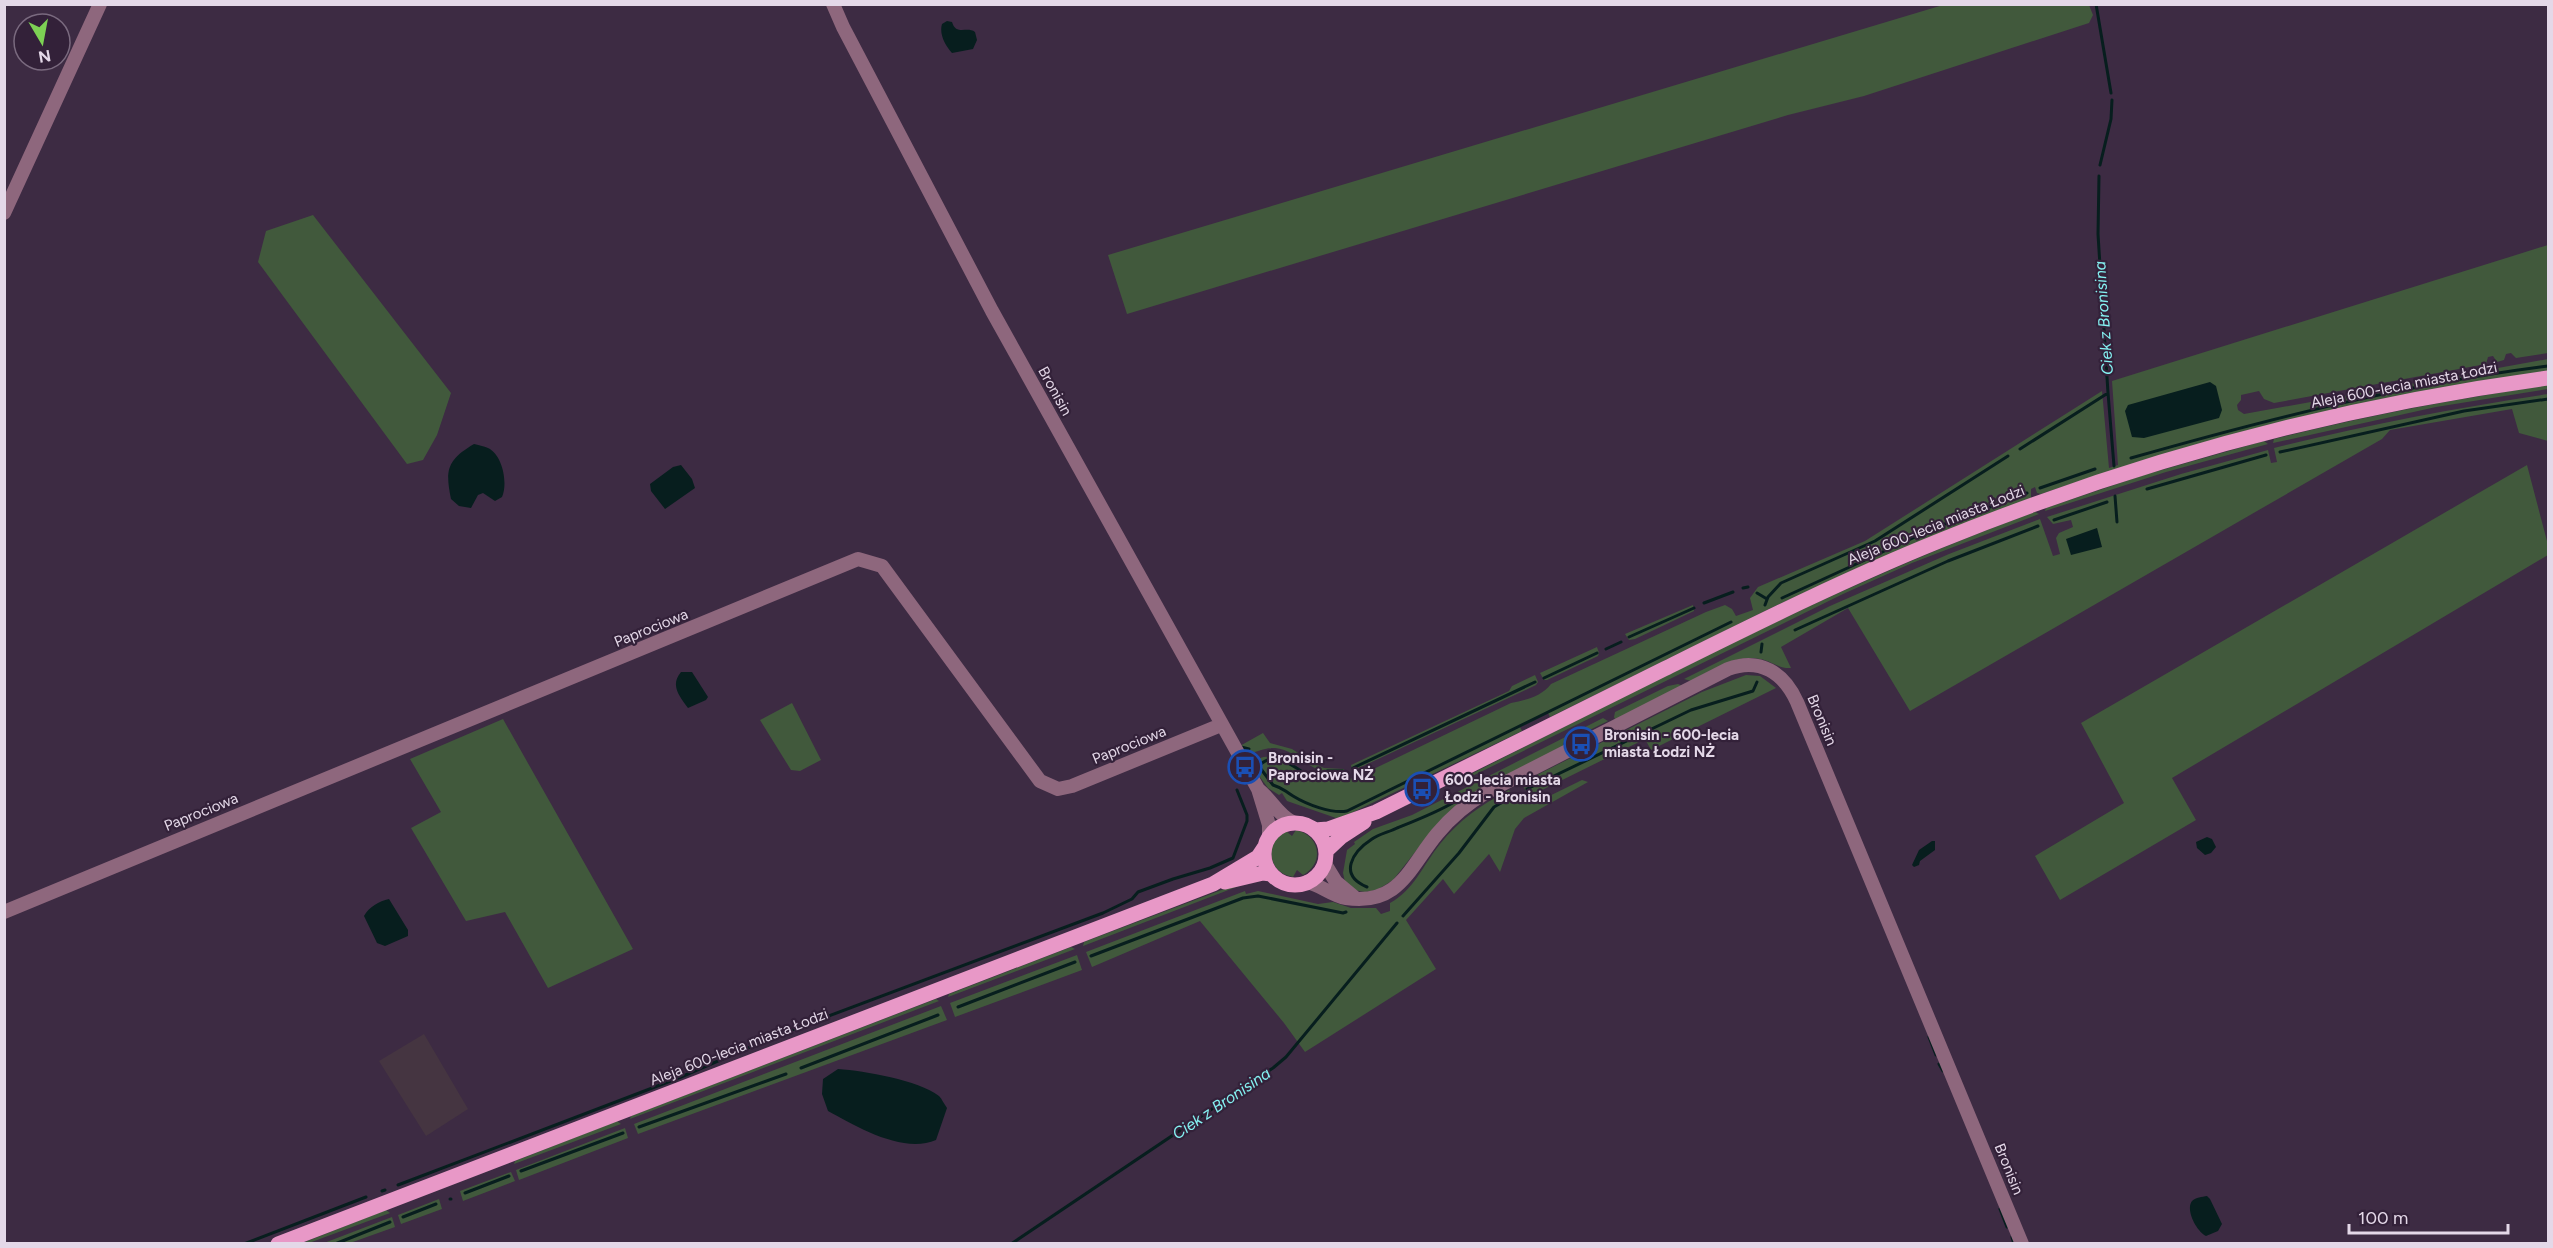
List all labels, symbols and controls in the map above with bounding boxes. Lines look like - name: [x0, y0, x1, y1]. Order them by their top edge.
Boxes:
- north arrow: [12, 12, 72, 72]
- text: N: [37, 46, 52, 67]
- water label: Ciek z Bronisina: [2090, 260, 2117, 376]
- street label: Aleja 600-lecia miasta Łodzi: [2309, 358, 2499, 412]
- street label: Bronisin: [1034, 363, 1076, 419]
- street label: Aleja 600-lecia miasta Łodzi: [1845, 481, 2027, 569]
- street label: Paprociowa: [611, 605, 691, 651]
- street label: Bronisin: [1803, 692, 1841, 748]
- street label: Paprociowa: [1089, 722, 1169, 768]
- bus stop icon: Bronisin - 600-lecia miasta Łodzi NŻ: [1563, 726, 1599, 762]
- place label: Bronisin - 600-lecia miasta Łodzi NŻ: [1604, 726, 1739, 761]
- bus stop icon: Bronisin - Paprociowa NŻ: [1227, 749, 1263, 785]
- place label: Bronisin - Paprociowa NŻ: [1268, 749, 1374, 784]
- bus stop icon: 600-lecia miasta Łodzi - Bronisin: [1404, 771, 1440, 807]
- place label: 600-lecia miasta Łodzi - Bronisin: [1445, 771, 1561, 806]
- street label: Paprociowa: [161, 789, 241, 835]
- street label: Aleja 600-lecia miasta Łodzi: [647, 1005, 831, 1089]
- water label: Ciek z Bronisina: [1169, 1064, 1274, 1143]
- street label: Bronisin: [1991, 1141, 2027, 1197]
- scale bar: [2349, 1197, 2508, 1235]
- text: 100 m: [2358, 1207, 2408, 1229]

